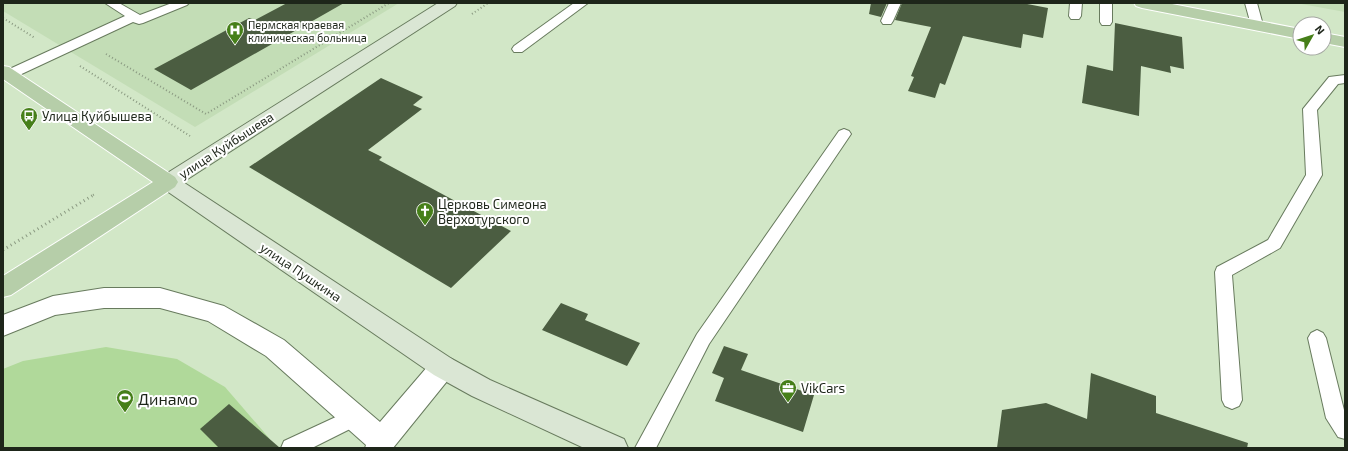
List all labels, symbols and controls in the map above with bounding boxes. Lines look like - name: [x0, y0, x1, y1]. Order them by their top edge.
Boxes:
- north arrow: [1292, 16, 1332, 56]
- place label: Пермская краевая клиническая больница: [248, 18, 367, 44]
- hospital icon: Пермская краевая клиническая больница: [225, 20, 245, 45]
- text: N: [1313, 22, 1328, 37]
- bus stop icon: Улица Куйбышева: [19, 106, 39, 131]
- place label: Улица Куйбышева: [42, 108, 152, 124]
- street label: улица Куйбышева: [175, 108, 277, 182]
- place label: Церковь Симеона Верхотурского: [438, 196, 547, 227]
- church icon: Церковь Симеона Верхотурского: [415, 201, 435, 226]
- street label: улица Пушкина: [257, 239, 345, 305]
- office icon: VikCars: [778, 378, 798, 403]
- place label: VikCars: [801, 380, 845, 396]
- sports icon: Динамо: [115, 388, 135, 413]
- place label: Динамо: [138, 389, 198, 408]

